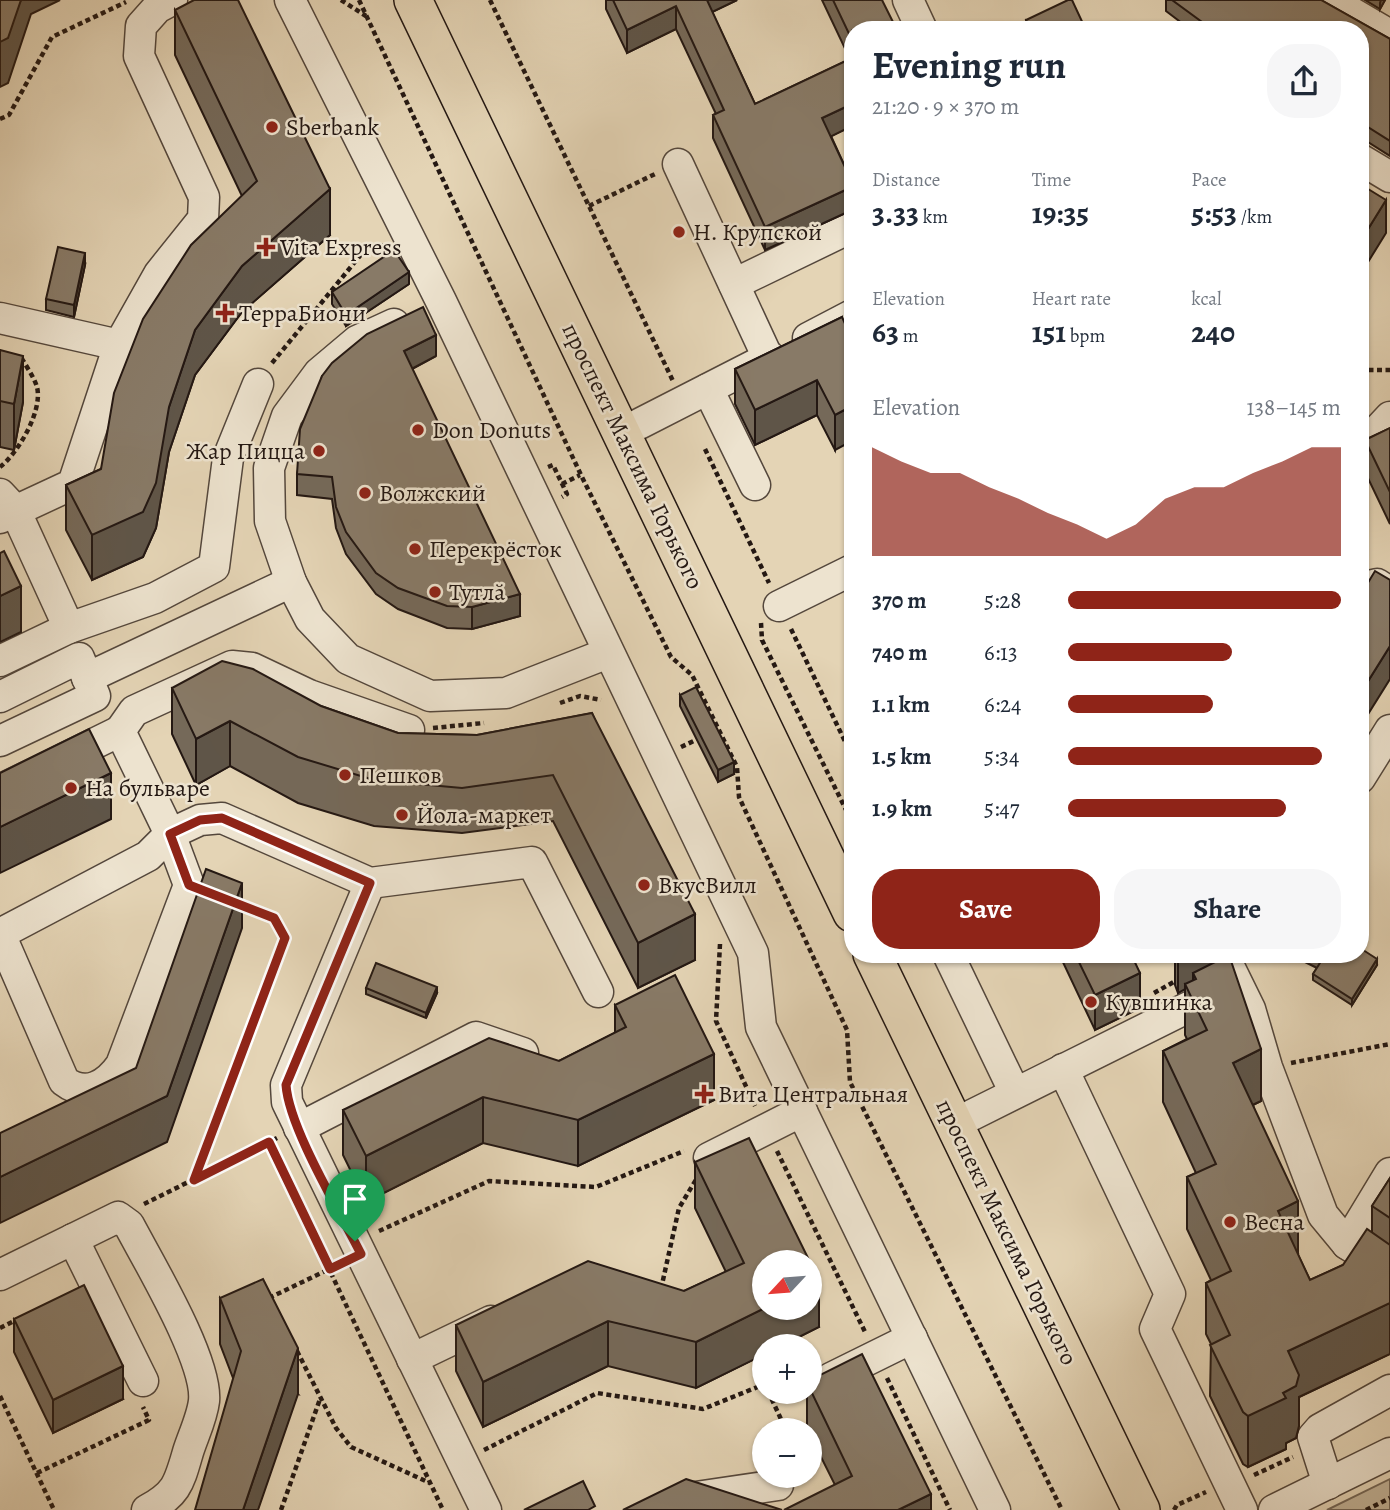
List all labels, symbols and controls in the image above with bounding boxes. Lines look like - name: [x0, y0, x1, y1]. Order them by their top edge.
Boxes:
- text: Evening run: [872, 39, 1066, 91]
- button: share: [1267, 44, 1341, 118]
- text: 21:20 · 9 × 370 m: [872, 91, 1020, 122]
- place label: Sberbank: [286, 111, 379, 143]
- marker: Sberbank: [264, 119, 280, 135]
- text: Distance: [872, 167, 940, 193]
- text: Time: [1032, 167, 1071, 193]
- text: Pace: [1191, 167, 1227, 193]
- text: 3.33: [872, 193, 919, 233]
- text: 19:35: [1032, 193, 1089, 233]
- text: 5:53: [1191, 193, 1237, 233]
- text: km: [919, 204, 948, 230]
- text: /km: [1237, 204, 1272, 230]
- place label: Н. Крупской: [693, 216, 822, 248]
- marker: Н. Крупской: [671, 224, 687, 240]
- place label: Vita Express: [279, 231, 402, 263]
- marker: Vita Express: [258, 239, 274, 255]
- text: Elevation: [872, 286, 945, 312]
- text: Heart rate: [1032, 286, 1111, 312]
- text: kcal: [1191, 286, 1222, 312]
- place label: ТерраБиони: [239, 297, 366, 329]
- marker: ТерраБиони: [217, 305, 233, 321]
- text: 63: [872, 312, 899, 352]
- text: 151: [1032, 312, 1066, 352]
- text: 240: [1191, 312, 1235, 352]
- street label: проспект Максима Горького: [555, 318, 711, 594]
- text: m: [899, 323, 919, 349]
- text: bpm: [1066, 323, 1105, 349]
- text: Elevation: [872, 392, 960, 423]
- text: 138–145 m: [1247, 392, 1341, 423]
- place label: Don Donuts: [432, 414, 551, 446]
- marker: Don Donuts: [410, 422, 426, 438]
- place label: Жар Пицца: [186, 435, 305, 467]
- marker: Жар Пицца: [311, 443, 327, 459]
- place label: Волжский: [379, 477, 486, 509]
- marker: Волжский: [357, 485, 373, 501]
- place label: Перекрёсток: [429, 533, 562, 565]
- marker: Перекрёсток: [407, 541, 423, 557]
- place label: Тутлӑ: [449, 576, 505, 608]
- marker: Тутлӑ: [427, 584, 443, 600]
- text: 370 m: [872, 585, 927, 616]
- text: 5:28: [984, 585, 1021, 616]
- text: 740 m: [872, 637, 927, 668]
- text: 6:13: [984, 637, 1018, 668]
- text: 1.1 km: [872, 689, 930, 720]
- text: 6:24: [984, 689, 1021, 720]
- text: 1.5 km: [872, 741, 932, 772]
- text: 5:34: [984, 741, 1019, 772]
- place label: Пешков: [359, 759, 442, 791]
- marker: Пешков: [337, 767, 353, 783]
- place label: На бульваре: [85, 772, 210, 804]
- marker: На бульваре: [63, 780, 79, 796]
- text: 1.9 km: [872, 793, 932, 824]
- text: 5:47: [984, 793, 1019, 824]
- place label: Йола-маркет: [416, 799, 552, 831]
- marker: Йола-маркет: [394, 807, 410, 823]
- place label: ВкусВилл: [658, 869, 757, 901]
- button: Save: [872, 869, 1100, 949]
- button: Share: [1114, 869, 1341, 949]
- marker: ВкусВилл: [636, 877, 652, 893]
- place label: Кувшинка: [1105, 986, 1213, 1018]
- marker: Кувшинка: [1083, 994, 1099, 1010]
- place label: Вита Центральная: [718, 1078, 908, 1110]
- marker: Вита Центральная: [696, 1086, 712, 1102]
- street label: проспект Максима Горького: [929, 1094, 1085, 1370]
- pin: [325, 1169, 385, 1241]
- icon: arrive: [336, 1180, 374, 1218]
- place label: Весна: [1244, 1206, 1304, 1238]
- marker: Весна: [1222, 1214, 1238, 1230]
- north arrow: [752, 1250, 822, 1320]
- map controls: [752, 1250, 822, 1488]
- button: +: [752, 1334, 822, 1404]
- button: −: [752, 1418, 822, 1488]

